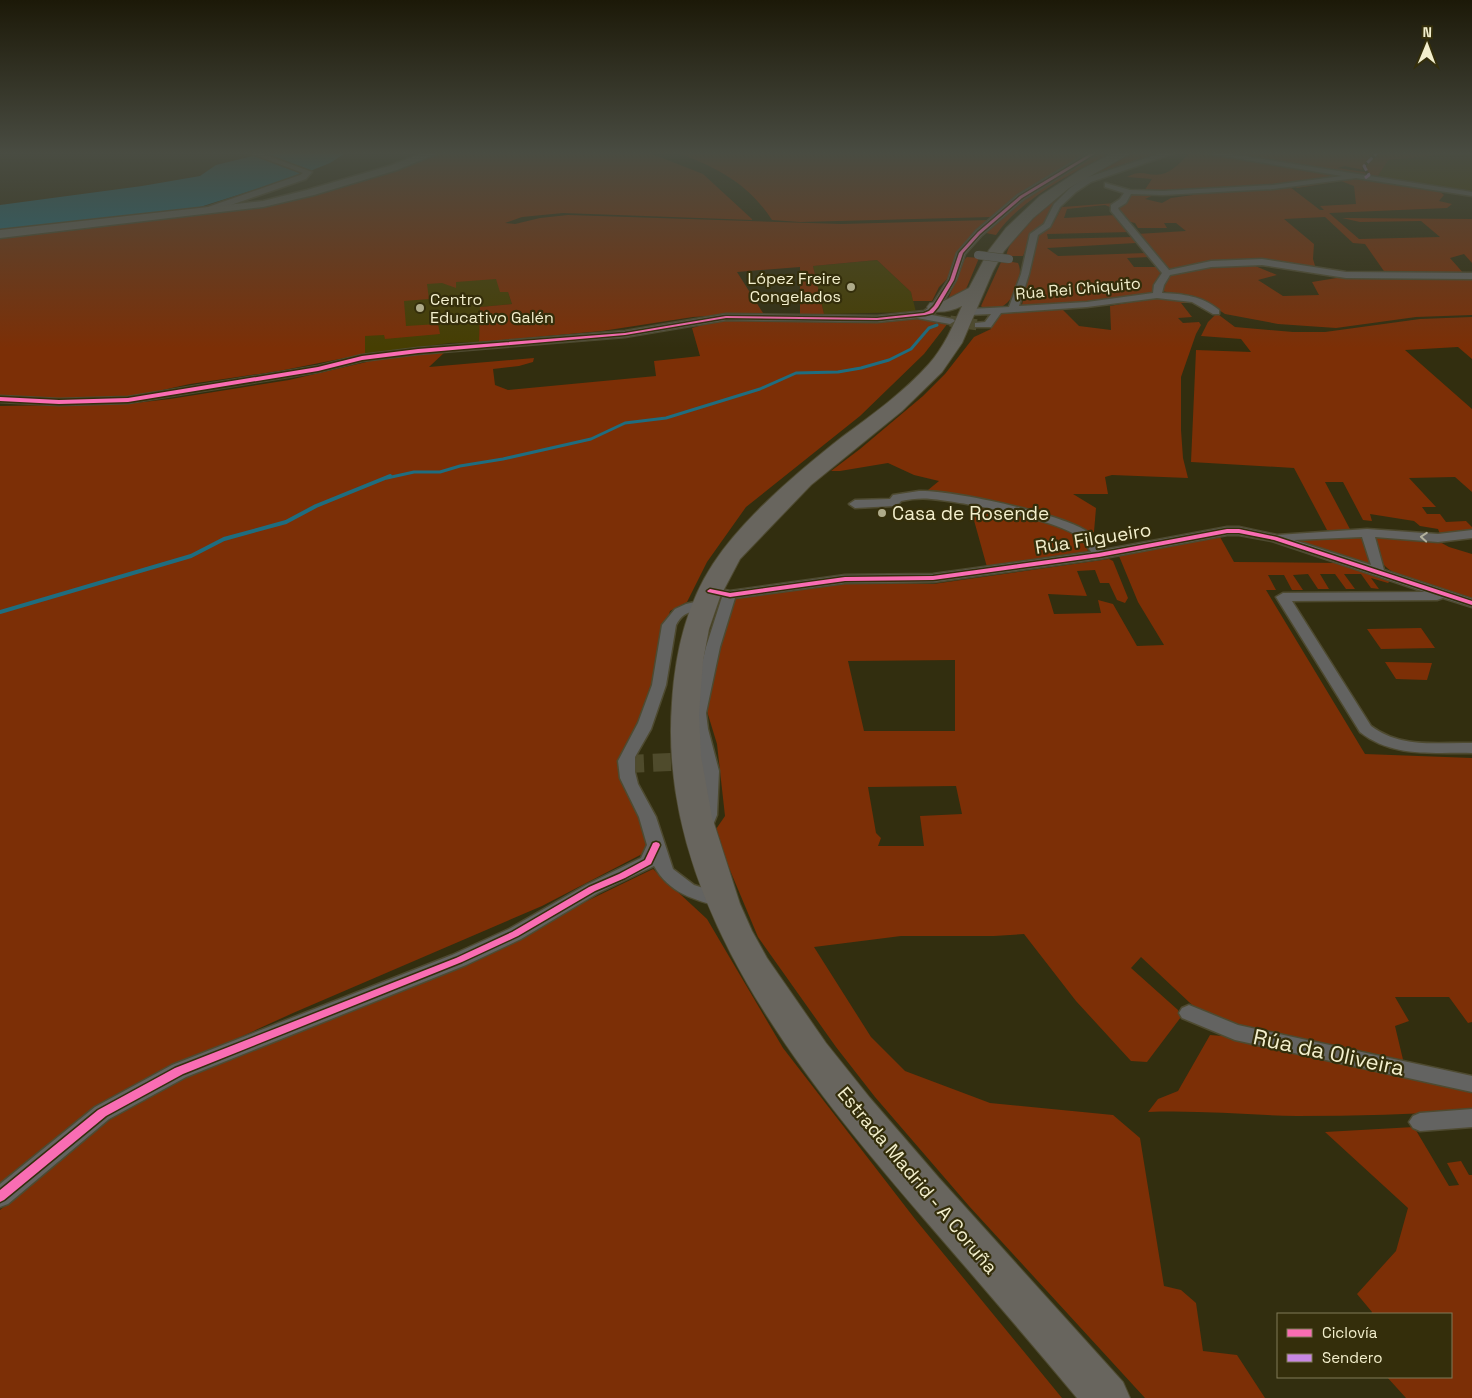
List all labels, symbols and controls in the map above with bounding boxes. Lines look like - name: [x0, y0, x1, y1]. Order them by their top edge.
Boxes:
- north arrow: [1402, 20, 1452, 70]
- text: N: [1422, 23, 1432, 41]
- place label: López Freire Congelados: [748, 268, 841, 307]
- street label: Rúa Rei Chiquito: [1014, 273, 1142, 304]
- marker: López Freire Congelados: [845, 281, 857, 293]
- place label: Centro Educativo Galén: [430, 289, 554, 328]
- marker: Centro Educativo Galén: [414, 302, 426, 314]
- place label: Casa de Rosende: [892, 501, 1049, 526]
- marker: Casa de Rosende: [876, 507, 888, 519]
- street label: Rúa Filgueiro: [1033, 517, 1153, 560]
- one-way arrow: [1419, 531, 1427, 542]
- street label: Rúa da Oliveira: [1251, 1022, 1408, 1082]
- street label: Estrada Madrid - A Coruña: [832, 1081, 1003, 1279]
- legend: [1277, 1313, 1452, 1378]
- text: Ciclovía: [1322, 1323, 1378, 1342]
- text: Sendero: [1322, 1348, 1382, 1367]

